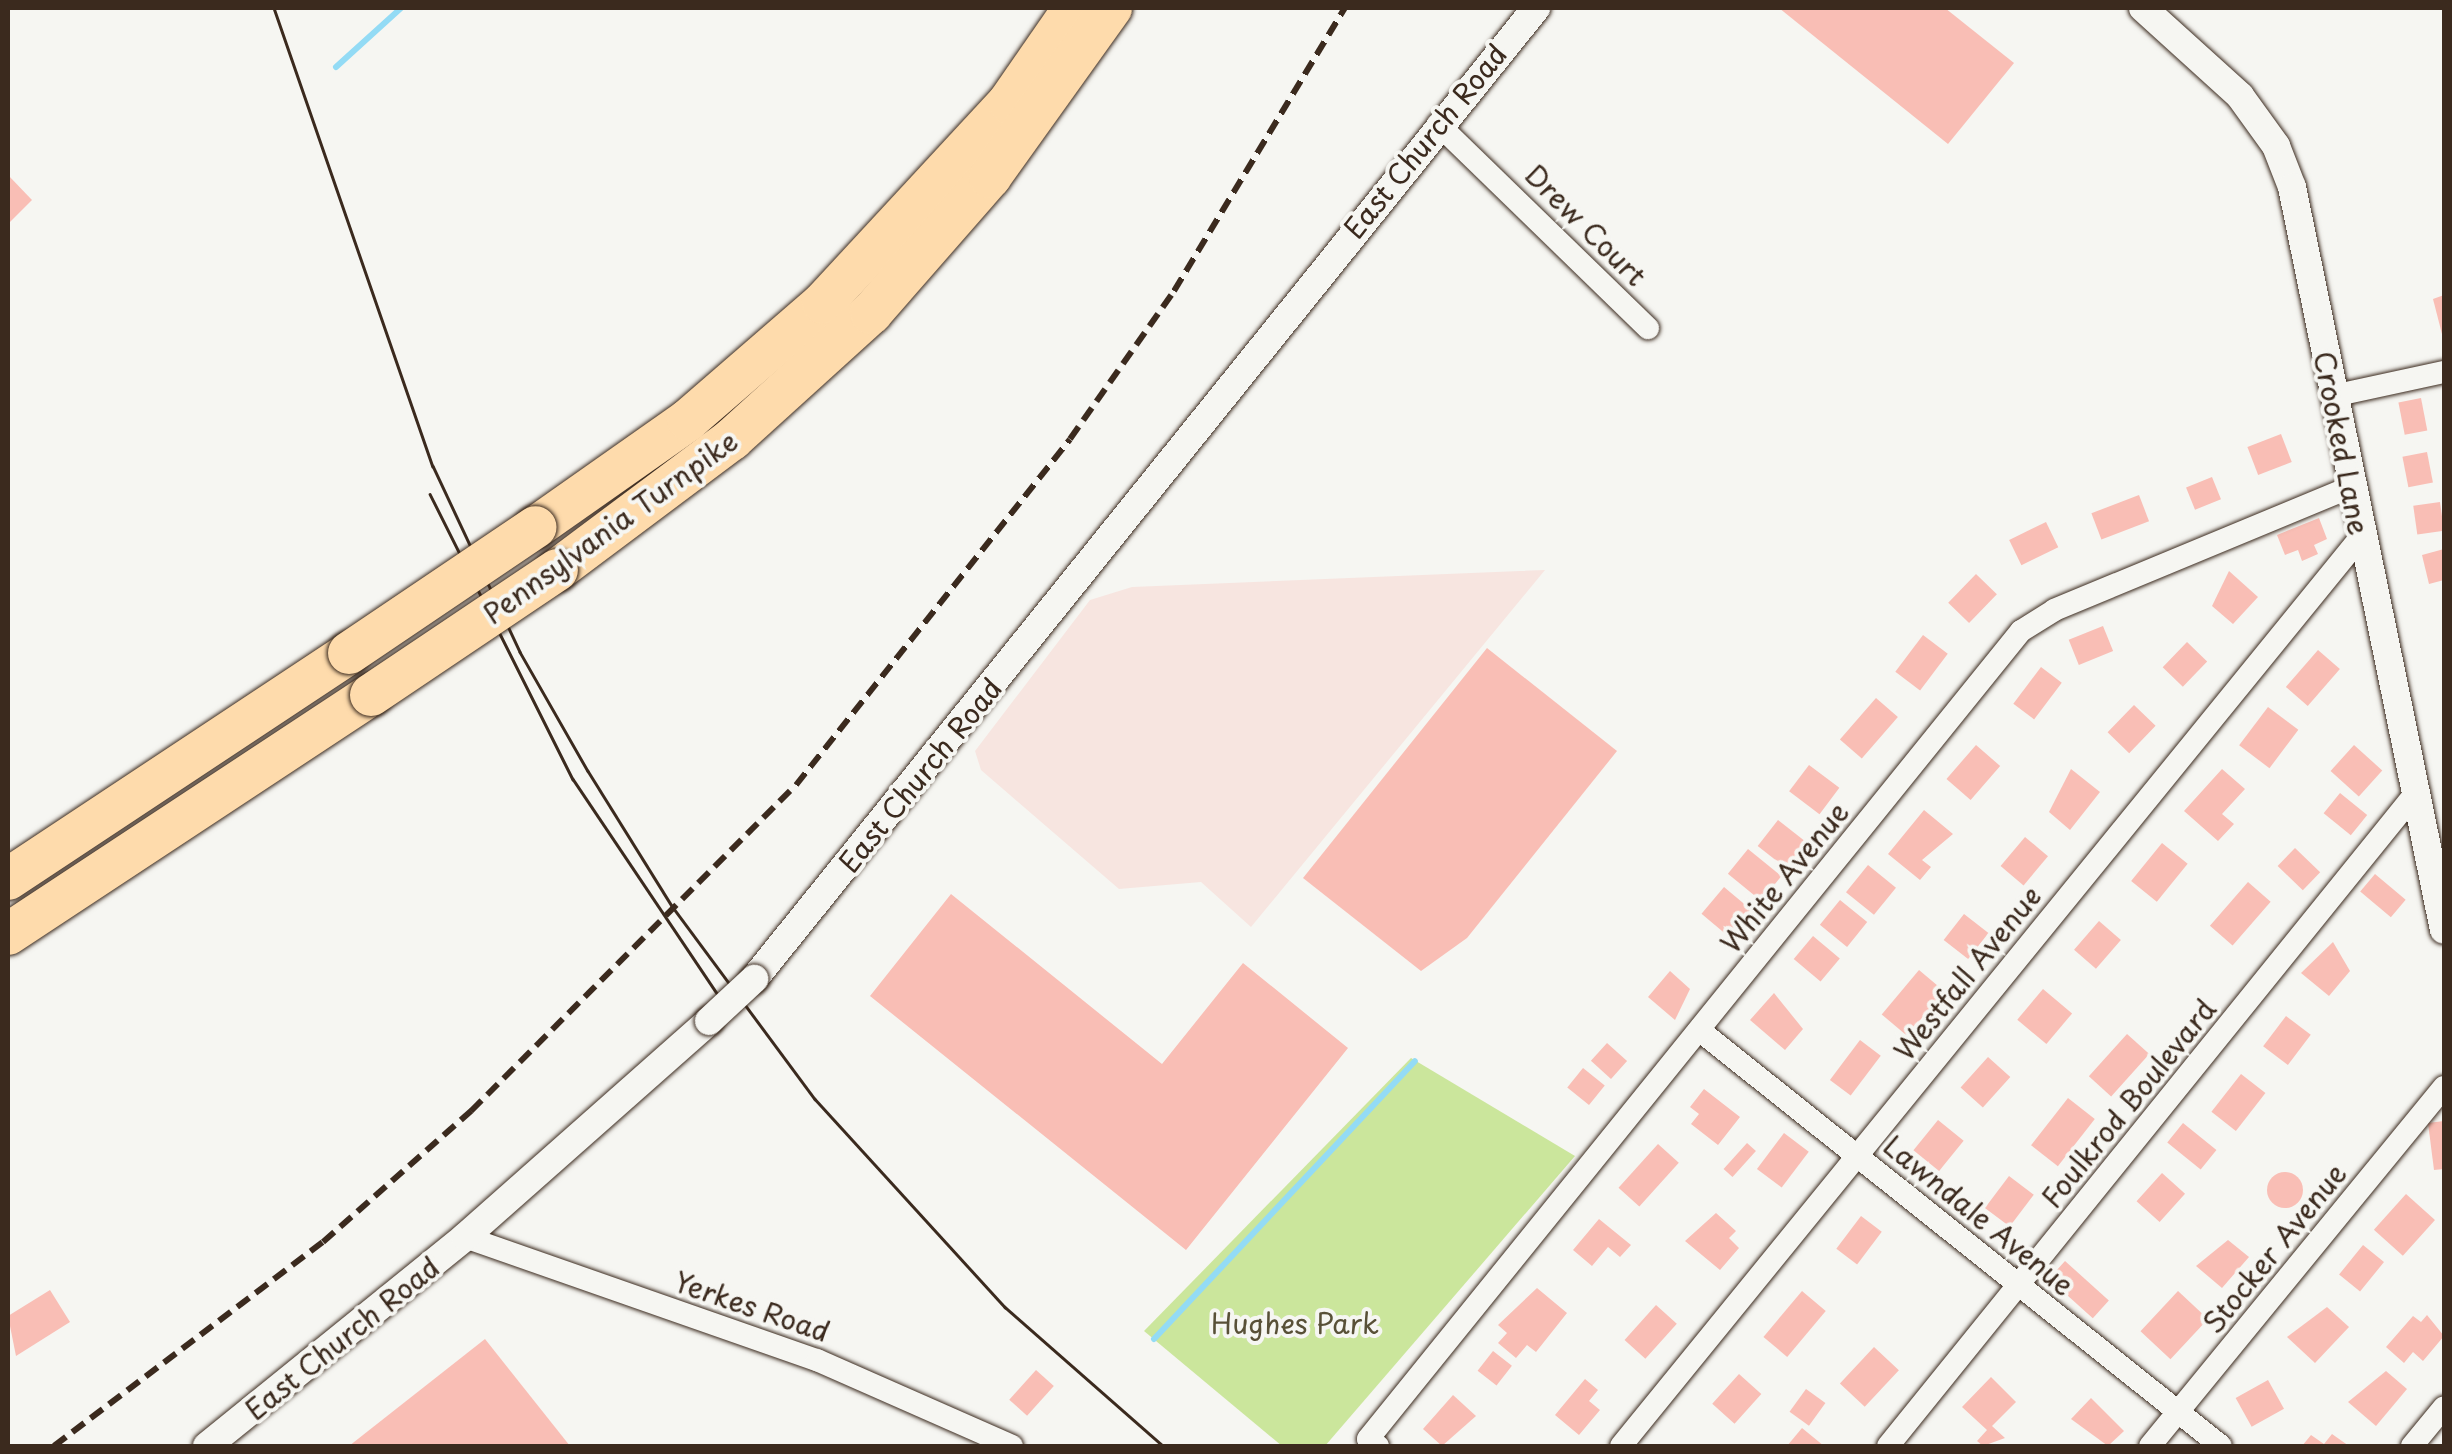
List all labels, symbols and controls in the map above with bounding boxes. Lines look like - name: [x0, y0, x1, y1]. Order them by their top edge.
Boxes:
- street label: East Church Road: [1336, 37, 1514, 245]
- street label: Drew Court: [1519, 158, 1653, 292]
- street label: Crooked Lane: [2308, 348, 2376, 538]
- street label: Pennsylvania Turnpike: [477, 424, 743, 630]
- street label: East Church Road: [831, 671, 1009, 879]
- street label: White Avenue: [1713, 795, 1855, 959]
- street label: Westfall Avenue: [1887, 879, 2047, 1067]
- street label: Foulkrod Boulevard: [2033, 992, 2223, 1214]
- street label: Lawndale Avenue: [1877, 1128, 2081, 1302]
- street label: Stocker Avenue: [2195, 1156, 2353, 1340]
- street label: East Church Road: [238, 1249, 446, 1427]
- street label: Yerkes Road: [669, 1264, 835, 1348]
- park label: Hughes Park: [1210, 1306, 1380, 1340]

